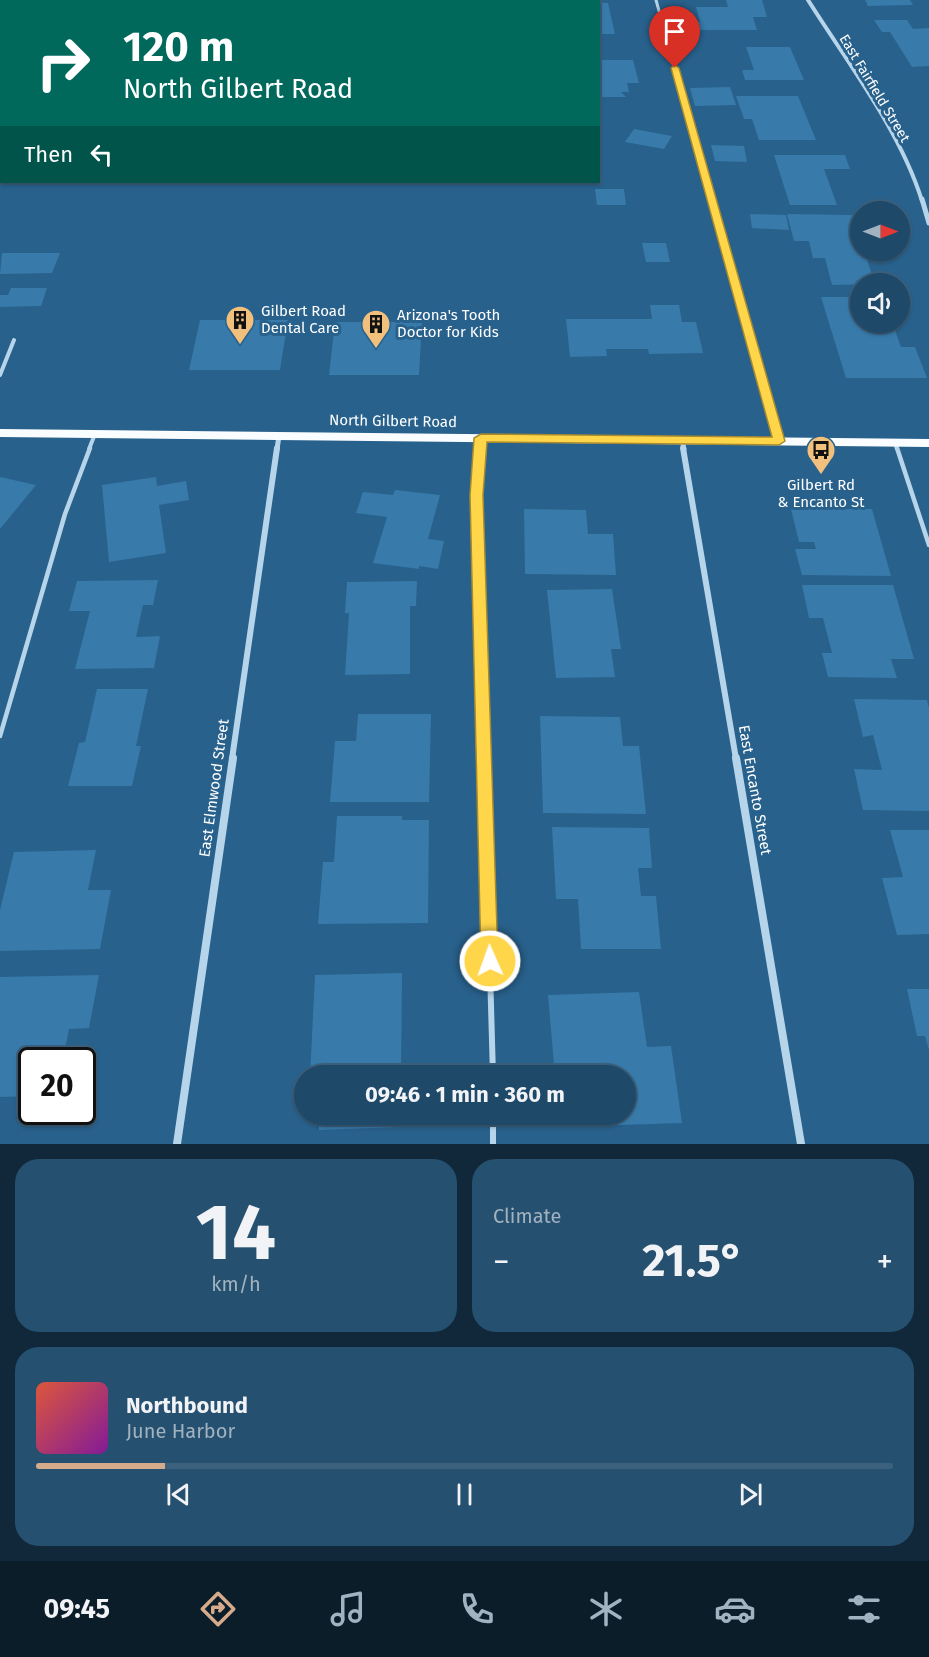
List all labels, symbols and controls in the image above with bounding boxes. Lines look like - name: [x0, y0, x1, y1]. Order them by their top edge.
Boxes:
- pin: [649, 6, 700, 68]
- icon: arrive: [658, 15, 691, 48]
- text: 120 m: [123, 22, 234, 72]
- icon: right: [24, 24, 102, 102]
- street label: East Fairfield Street: [836, 31, 914, 146]
- text: North Gilbert Road: [123, 73, 353, 105]
- icon: left: [85, 138, 118, 171]
- text: Then: [24, 141, 73, 168]
- north arrow: [850, 201, 910, 261]
- map controls: [850, 201, 910, 333]
- button: sound: [850, 273, 910, 333]
- place label: Gilbert Road Dental Care: [261, 302, 346, 337]
- building icon: Gilbert Road Dental Care: [224, 304, 256, 346]
- place label: Arizona's Tooth Doctor for Kids: [397, 306, 500, 341]
- building icon: Arizona's Tooth Doctor for Kids: [360, 308, 392, 350]
- street label: North Gilbert Road: [329, 411, 457, 431]
- bus stop icon: Gilbert Rd & Encanto St: [805, 434, 837, 476]
- place label: Gilbert Rd & Encanto St: [777, 476, 865, 511]
- street label: East Elmwood Street: [195, 717, 233, 858]
- street label: East Encanto Street: [735, 724, 775, 857]
- position arrow: [458, 929, 522, 993]
- speed limit sign: 20: [18, 1047, 96, 1125]
- text: 09:46 · 1 min · 360 m: [365, 1081, 565, 1108]
- text: 14: [196, 1186, 276, 1280]
- text: Climate: [493, 1204, 561, 1228]
- text: 21.5°: [642, 1234, 744, 1288]
- text: −: [493, 1242, 510, 1282]
- text: +: [877, 1242, 893, 1282]
- text: km/h: [211, 1272, 261, 1296]
- text: Northbound: [126, 1392, 248, 1419]
- text: June Harbor: [126, 1419, 235, 1443]
- icon: previous: [162, 1478, 195, 1511]
- icon: pause: [448, 1478, 481, 1511]
- icon: next: [734, 1478, 767, 1511]
- icon: directions: [197, 1588, 239, 1630]
- icon: music: [327, 1588, 369, 1630]
- icon: phone: [456, 1588, 498, 1630]
- icon: climate: [585, 1588, 627, 1630]
- icon: car: [714, 1588, 756, 1630]
- icon: filters: [843, 1588, 885, 1630]
- text: 09:45: [44, 1593, 110, 1625]

